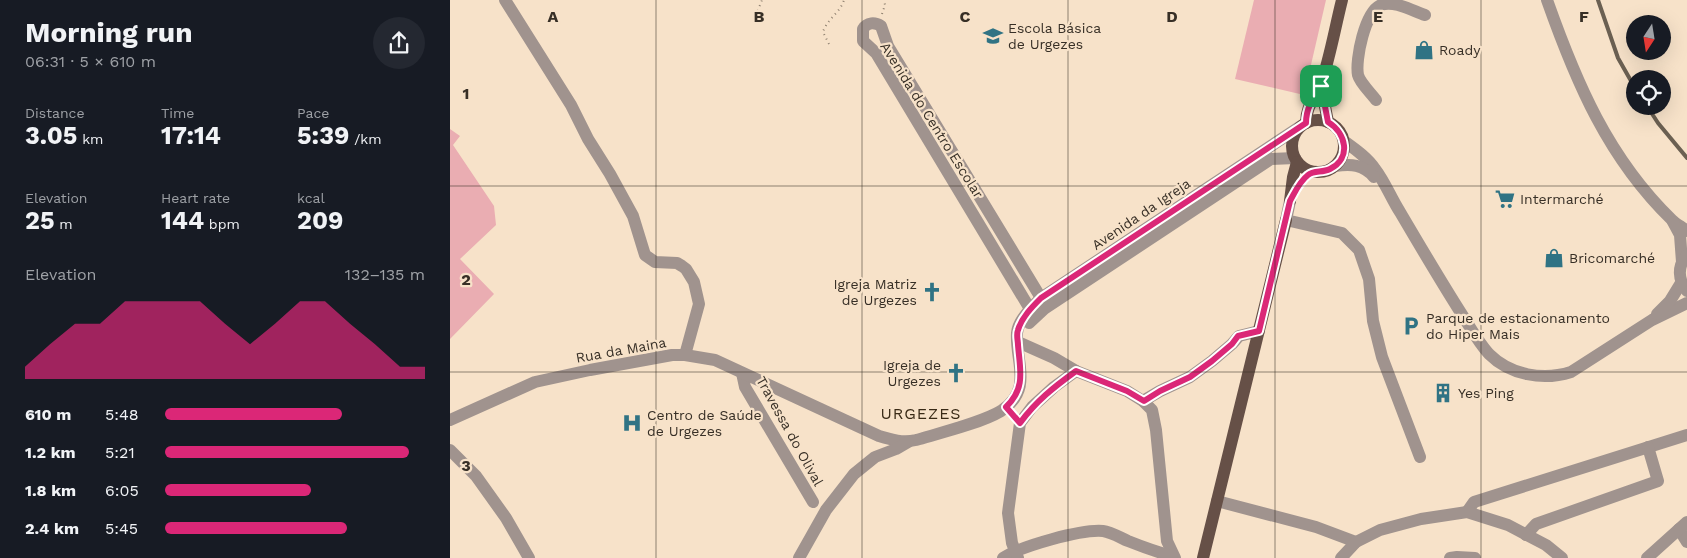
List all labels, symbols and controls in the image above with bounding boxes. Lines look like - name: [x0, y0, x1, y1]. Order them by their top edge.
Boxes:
- text: A: [548, 7, 559, 26]
- text: B: [754, 7, 765, 26]
- text: C: [960, 7, 971, 26]
- text: D: [1166, 7, 1178, 26]
- text: E: [1373, 7, 1383, 26]
- text: F: [1579, 7, 1589, 26]
- north arrow: [1626, 15, 1671, 60]
- map controls: [1626, 15, 1671, 115]
- text: Morning run: [25, 16, 193, 49]
- button: share: [373, 17, 425, 69]
- place label: Escola Básica de Urgezes: [1008, 20, 1101, 52]
- school or university icon: Escola Básica de Urgezes: [982, 25, 1004, 47]
- street label: Avenida do Centro Escolar: [877, 39, 987, 201]
- shop icon: Roady: [1413, 39, 1435, 61]
- place label: Roady: [1439, 42, 1481, 58]
- text: 06:31 · 5 × 610 m: [25, 52, 156, 71]
- pin: [1300, 65, 1342, 107]
- button: locate: [1626, 70, 1671, 115]
- icon: arrive: [1307, 72, 1335, 100]
- text: 1: [463, 84, 469, 103]
- text: Distance: [25, 105, 85, 121]
- text: Time: [161, 105, 194, 121]
- text: Pace: [297, 105, 329, 121]
- text: 3.05: [25, 121, 77, 150]
- text: 17:14: [161, 121, 221, 150]
- text: 5:39: [297, 121, 349, 150]
- text: km: [77, 131, 103, 147]
- text: /km: [349, 131, 382, 147]
- street label: Avenida da Igreja: [1089, 175, 1193, 253]
- supermarket icon: Intermarché: [1494, 188, 1516, 210]
- text: Elevation: [25, 190, 88, 206]
- text: Heart rate: [161, 190, 230, 206]
- text: kcal: [297, 190, 325, 206]
- place label: Intermarché: [1520, 191, 1604, 207]
- text: 25: [25, 206, 54, 235]
- text: 144: [161, 206, 204, 235]
- text: 209: [297, 206, 343, 235]
- text: m: [54, 216, 73, 232]
- text: bpm: [204, 216, 240, 232]
- shop icon: Bricomarché: [1543, 247, 1565, 269]
- place label: Bricomarché: [1569, 250, 1655, 266]
- text: Elevation: [25, 265, 96, 284]
- text: 132–135 m: [345, 265, 425, 284]
- text: 2: [461, 270, 471, 289]
- place label: Igreja Matriz de Urgezes: [834, 276, 917, 308]
- church icon: Igreja Matriz de Urgezes: [921, 281, 943, 303]
- place label: Parque de estacionamento do Hiper Mais: [1426, 310, 1610, 342]
- parking icon: Parque de estacionamento do Hiper Mais: [1400, 315, 1422, 337]
- street label: Rua da Maina: [575, 334, 667, 366]
- place label: Igreja de Urgezes: [883, 357, 941, 389]
- church icon: Igreja de Urgezes: [945, 362, 967, 384]
- street label: Travessa do Olival: [753, 373, 827, 489]
- building icon: Yes Ping: [1432, 382, 1454, 404]
- place label: Yes Ping: [1458, 385, 1514, 401]
- district label: URGEZES: [880, 404, 962, 423]
- text: 610 m: [25, 405, 71, 424]
- text: 5:48: [105, 405, 139, 424]
- place label: Centro de Saúde de Urgezes: [647, 407, 762, 439]
- hospital icon: Centro de Saúde de Urgezes: [621, 412, 643, 434]
- text: 1.2 km: [25, 443, 76, 462]
- text: 5:21: [105, 443, 135, 462]
- text: 3: [461, 456, 471, 475]
- text: 1.8 km: [25, 481, 76, 500]
- text: 6:05: [105, 481, 139, 500]
- text: 2.4 km: [25, 519, 79, 538]
- text: 5:45: [105, 519, 138, 538]

